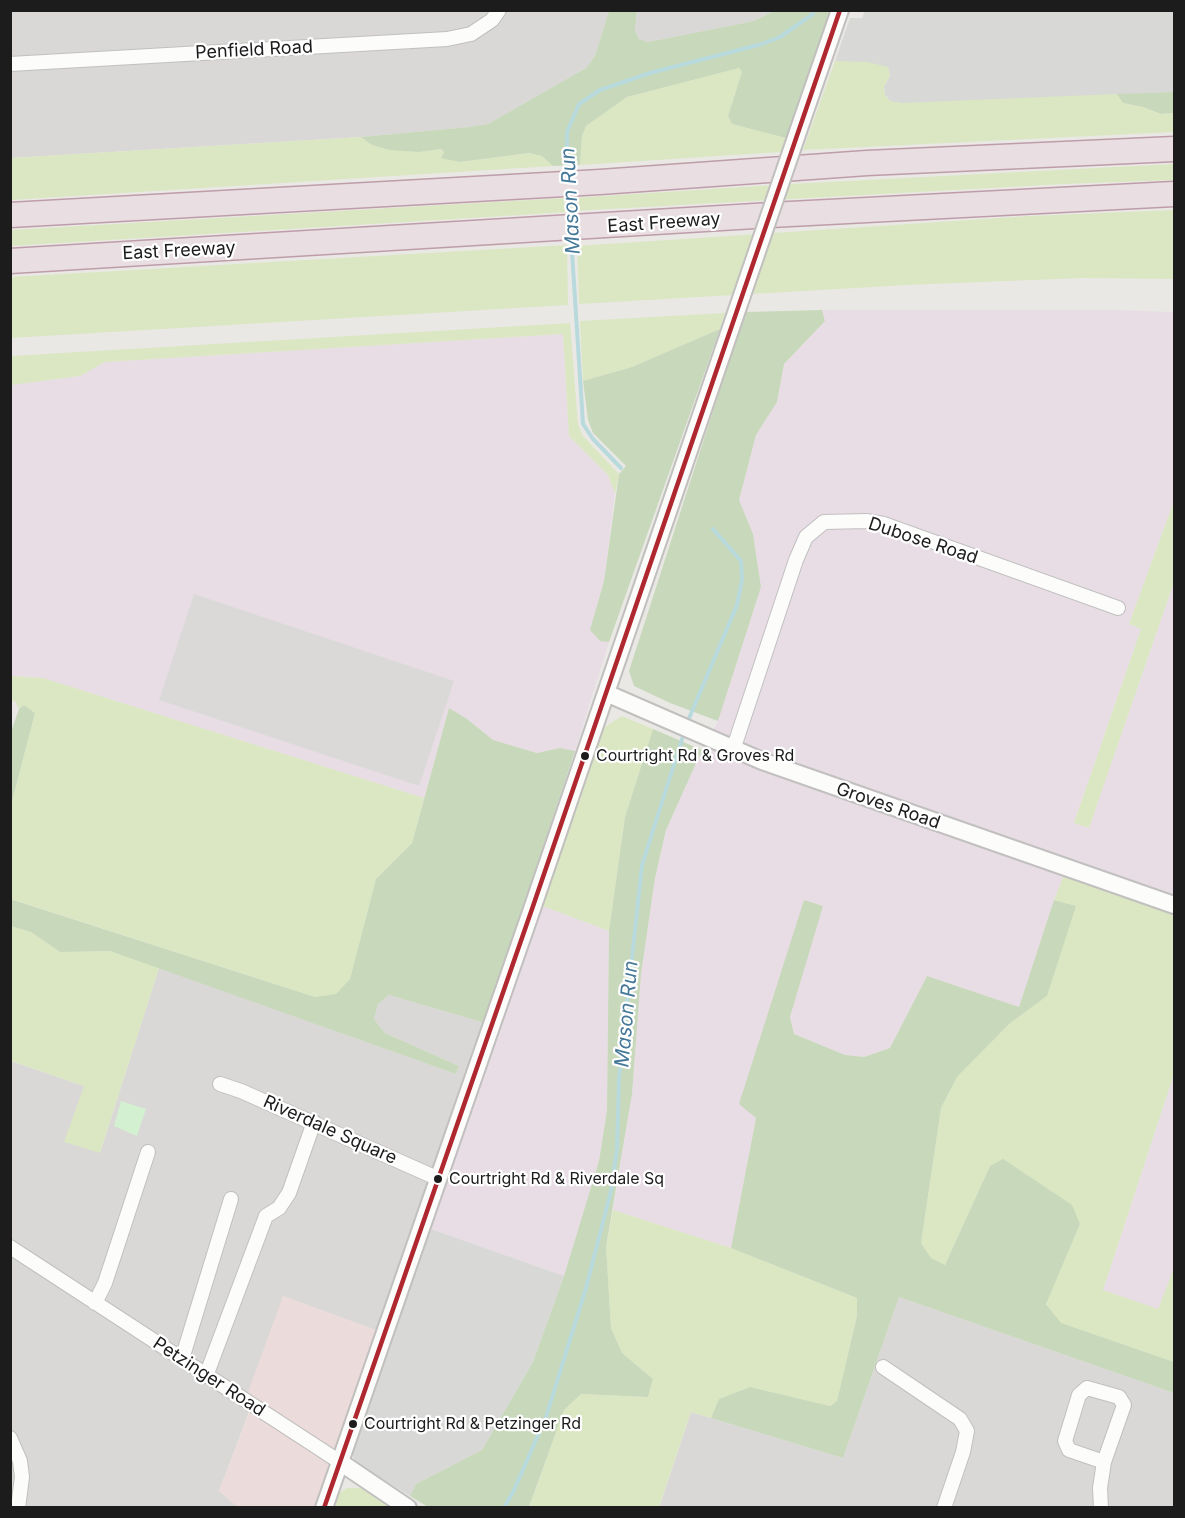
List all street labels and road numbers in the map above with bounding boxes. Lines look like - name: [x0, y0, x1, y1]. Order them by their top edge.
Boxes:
- street label: Penfield Road: [195, 36, 313, 64]
- street label: East Freeway: [607, 208, 721, 238]
- street label: East Freeway: [122, 237, 236, 265]
- street label: Dubose Road: [865, 513, 981, 569]
- street label: Groves Road: [833, 778, 943, 834]
- street label: Riverdale Square: [260, 1091, 400, 1169]
- street label: Petzinger Road: [149, 1333, 269, 1421]

